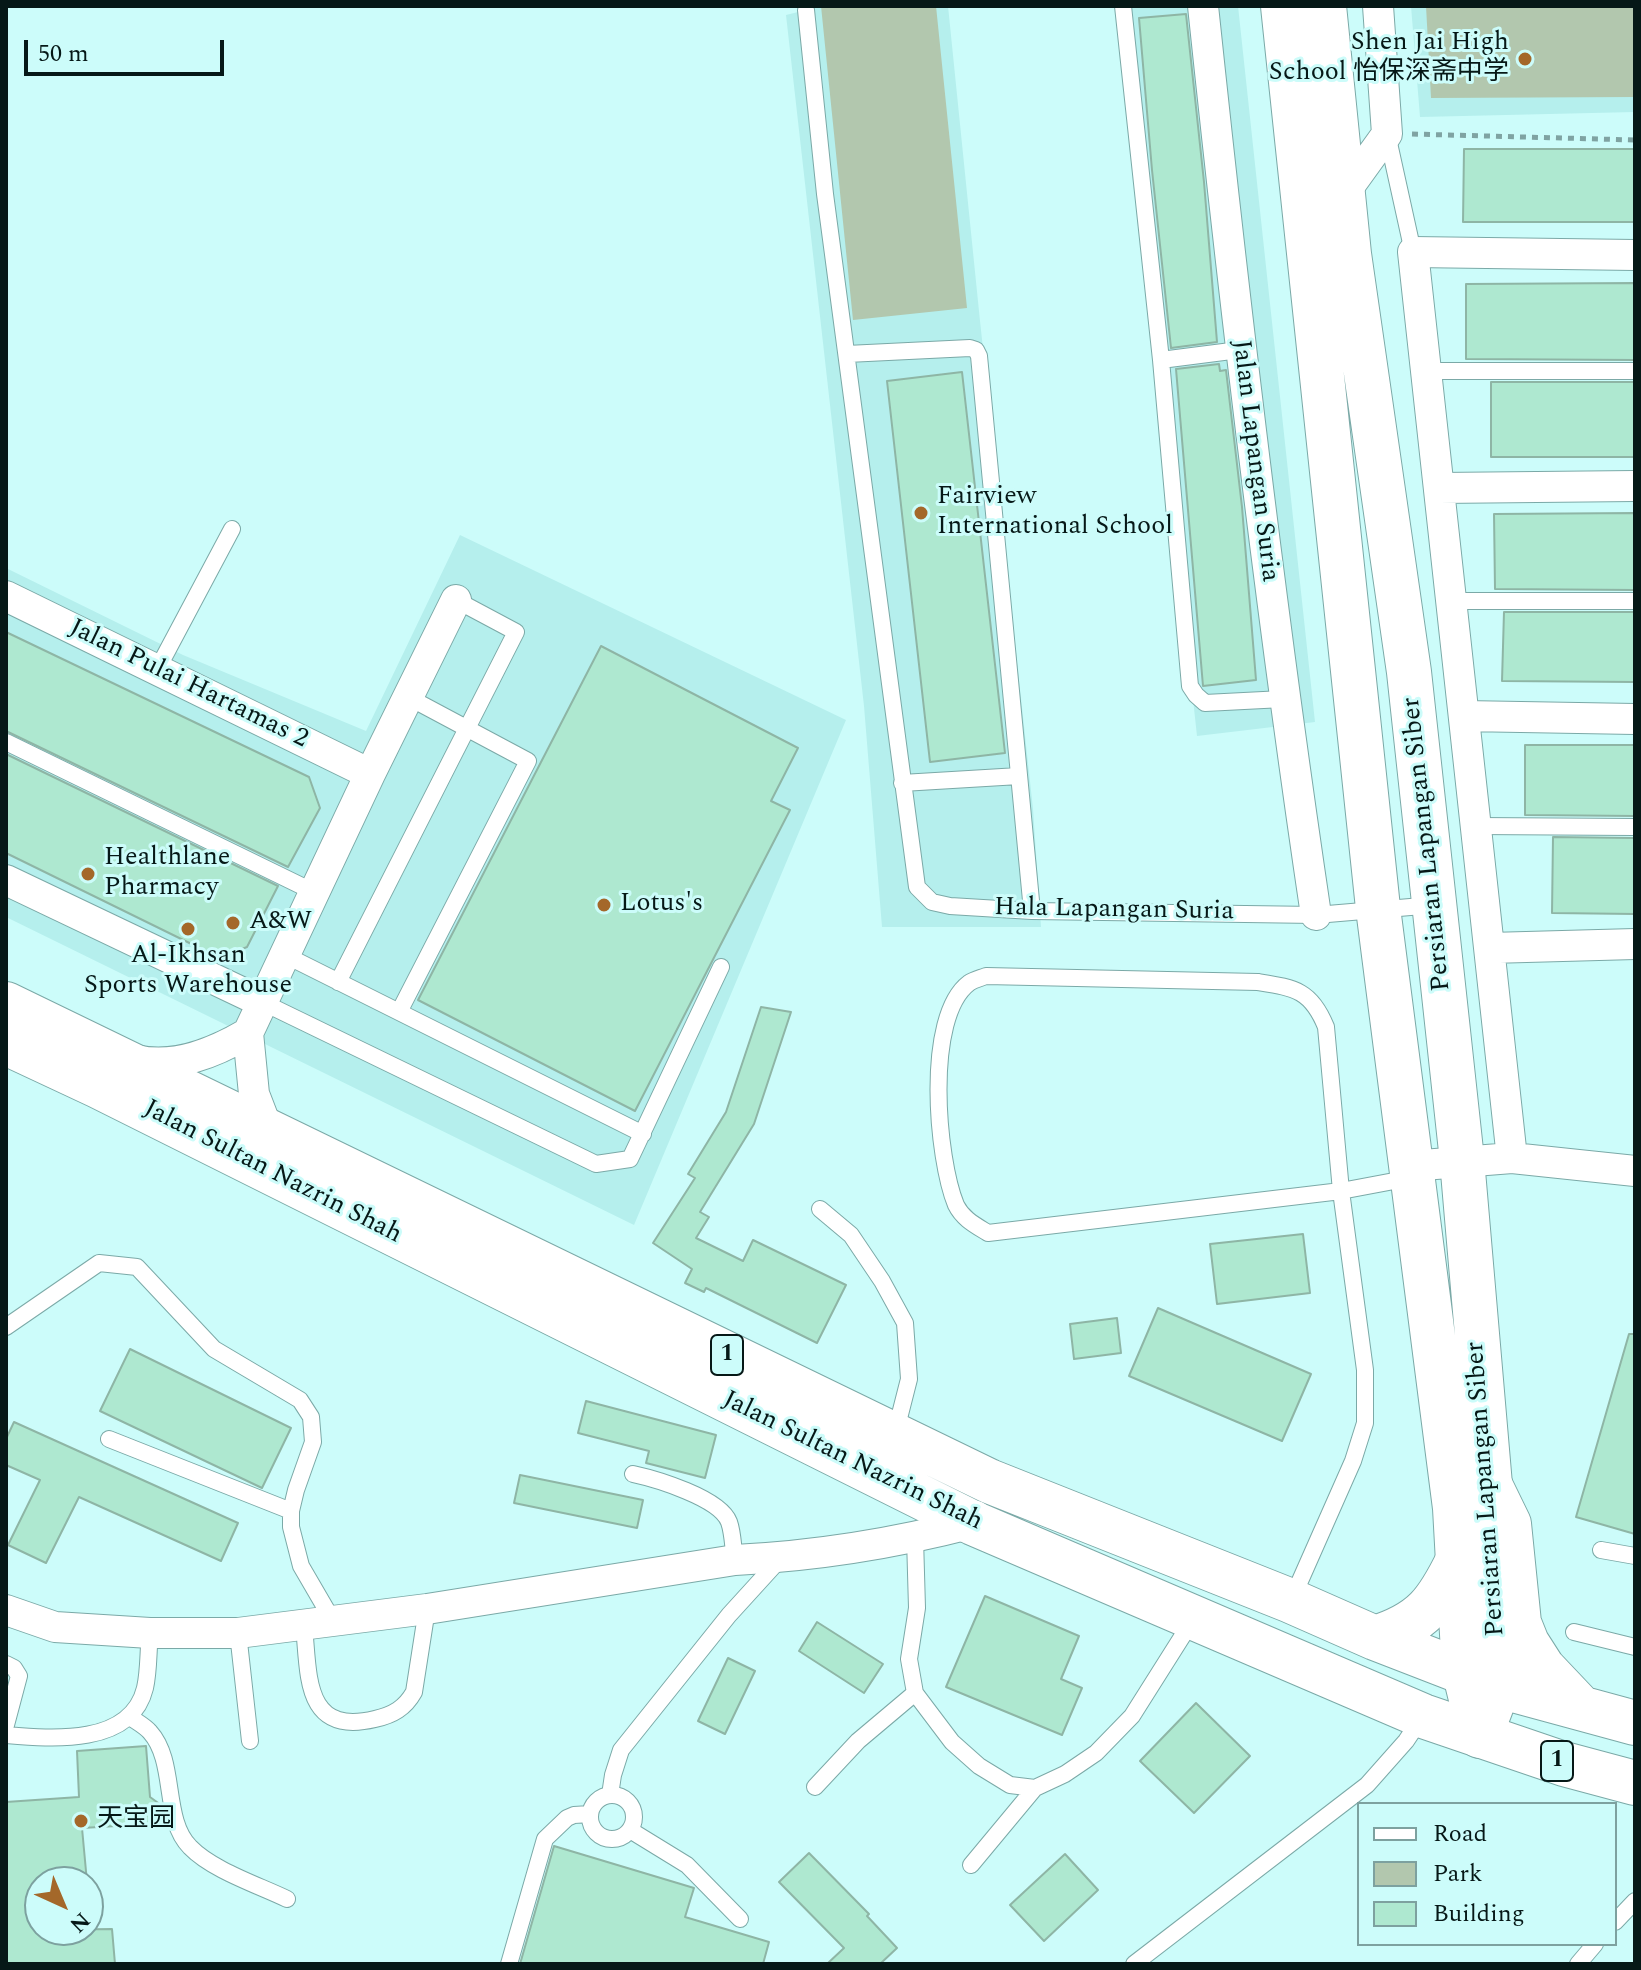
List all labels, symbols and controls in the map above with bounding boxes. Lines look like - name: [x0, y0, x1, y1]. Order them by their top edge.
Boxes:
- scale bar: [28, 24, 228, 74]
- place label: Shen Jai High School 怡保深斋中学: [1269, 28, 1509, 90]
- text: 50 m: [38, 36, 89, 72]
- marker: Shen Jai High School 怡保深斋中学: [1516, 50, 1534, 68]
- street label: Jalan Lapangan Suria: [1224, 338, 1284, 584]
- place label: Fairview International School: [937, 482, 1173, 544]
- marker: Fairview International School: [912, 504, 930, 522]
- street label: Jalan Pulai Hartamas 2: [64, 614, 312, 756]
- street label: Persiaran Lapangan Siber: [1397, 695, 1459, 993]
- place label: Healthlane Pharmacy: [104, 843, 230, 904]
- marker: Healthlane Pharmacy: [79, 865, 97, 883]
- place label: Lotus's: [620, 889, 703, 921]
- street label: Hala Lapangan Suria: [994, 893, 1234, 929]
- marker: Lotus's: [595, 896, 613, 914]
- place label: A&W: [249, 907, 312, 939]
- marker: A&W: [224, 914, 242, 932]
- marker: Al-Ikhsan Sports Warehouse: [179, 920, 197, 938]
- place label: Al-Ikhsan Sports Warehouse: [84, 941, 292, 1002]
- street label: Jalan Sultan Nazrin Shah: [138, 1094, 406, 1252]
- road number: 1: [711, 1335, 743, 1375]
- street label: Persiaran Lapangan Siber: [1461, 1341, 1513, 1637]
- street label: Jalan Sultan Nazrin Shah: [717, 1385, 987, 1539]
- road number: 1: [1541, 1741, 1573, 1781]
- legend: [1357, 1802, 1617, 1946]
- place label: 天宝园: [97, 1805, 175, 1837]
- marker: 天宝园: [72, 1812, 90, 1830]
- text: Road: [1433, 1816, 1487, 1852]
- text: Park: [1433, 1856, 1483, 1892]
- north arrow: [24, 1866, 104, 1946]
- text: Building: [1433, 1896, 1525, 1932]
- text: N: [62, 1904, 98, 1940]

